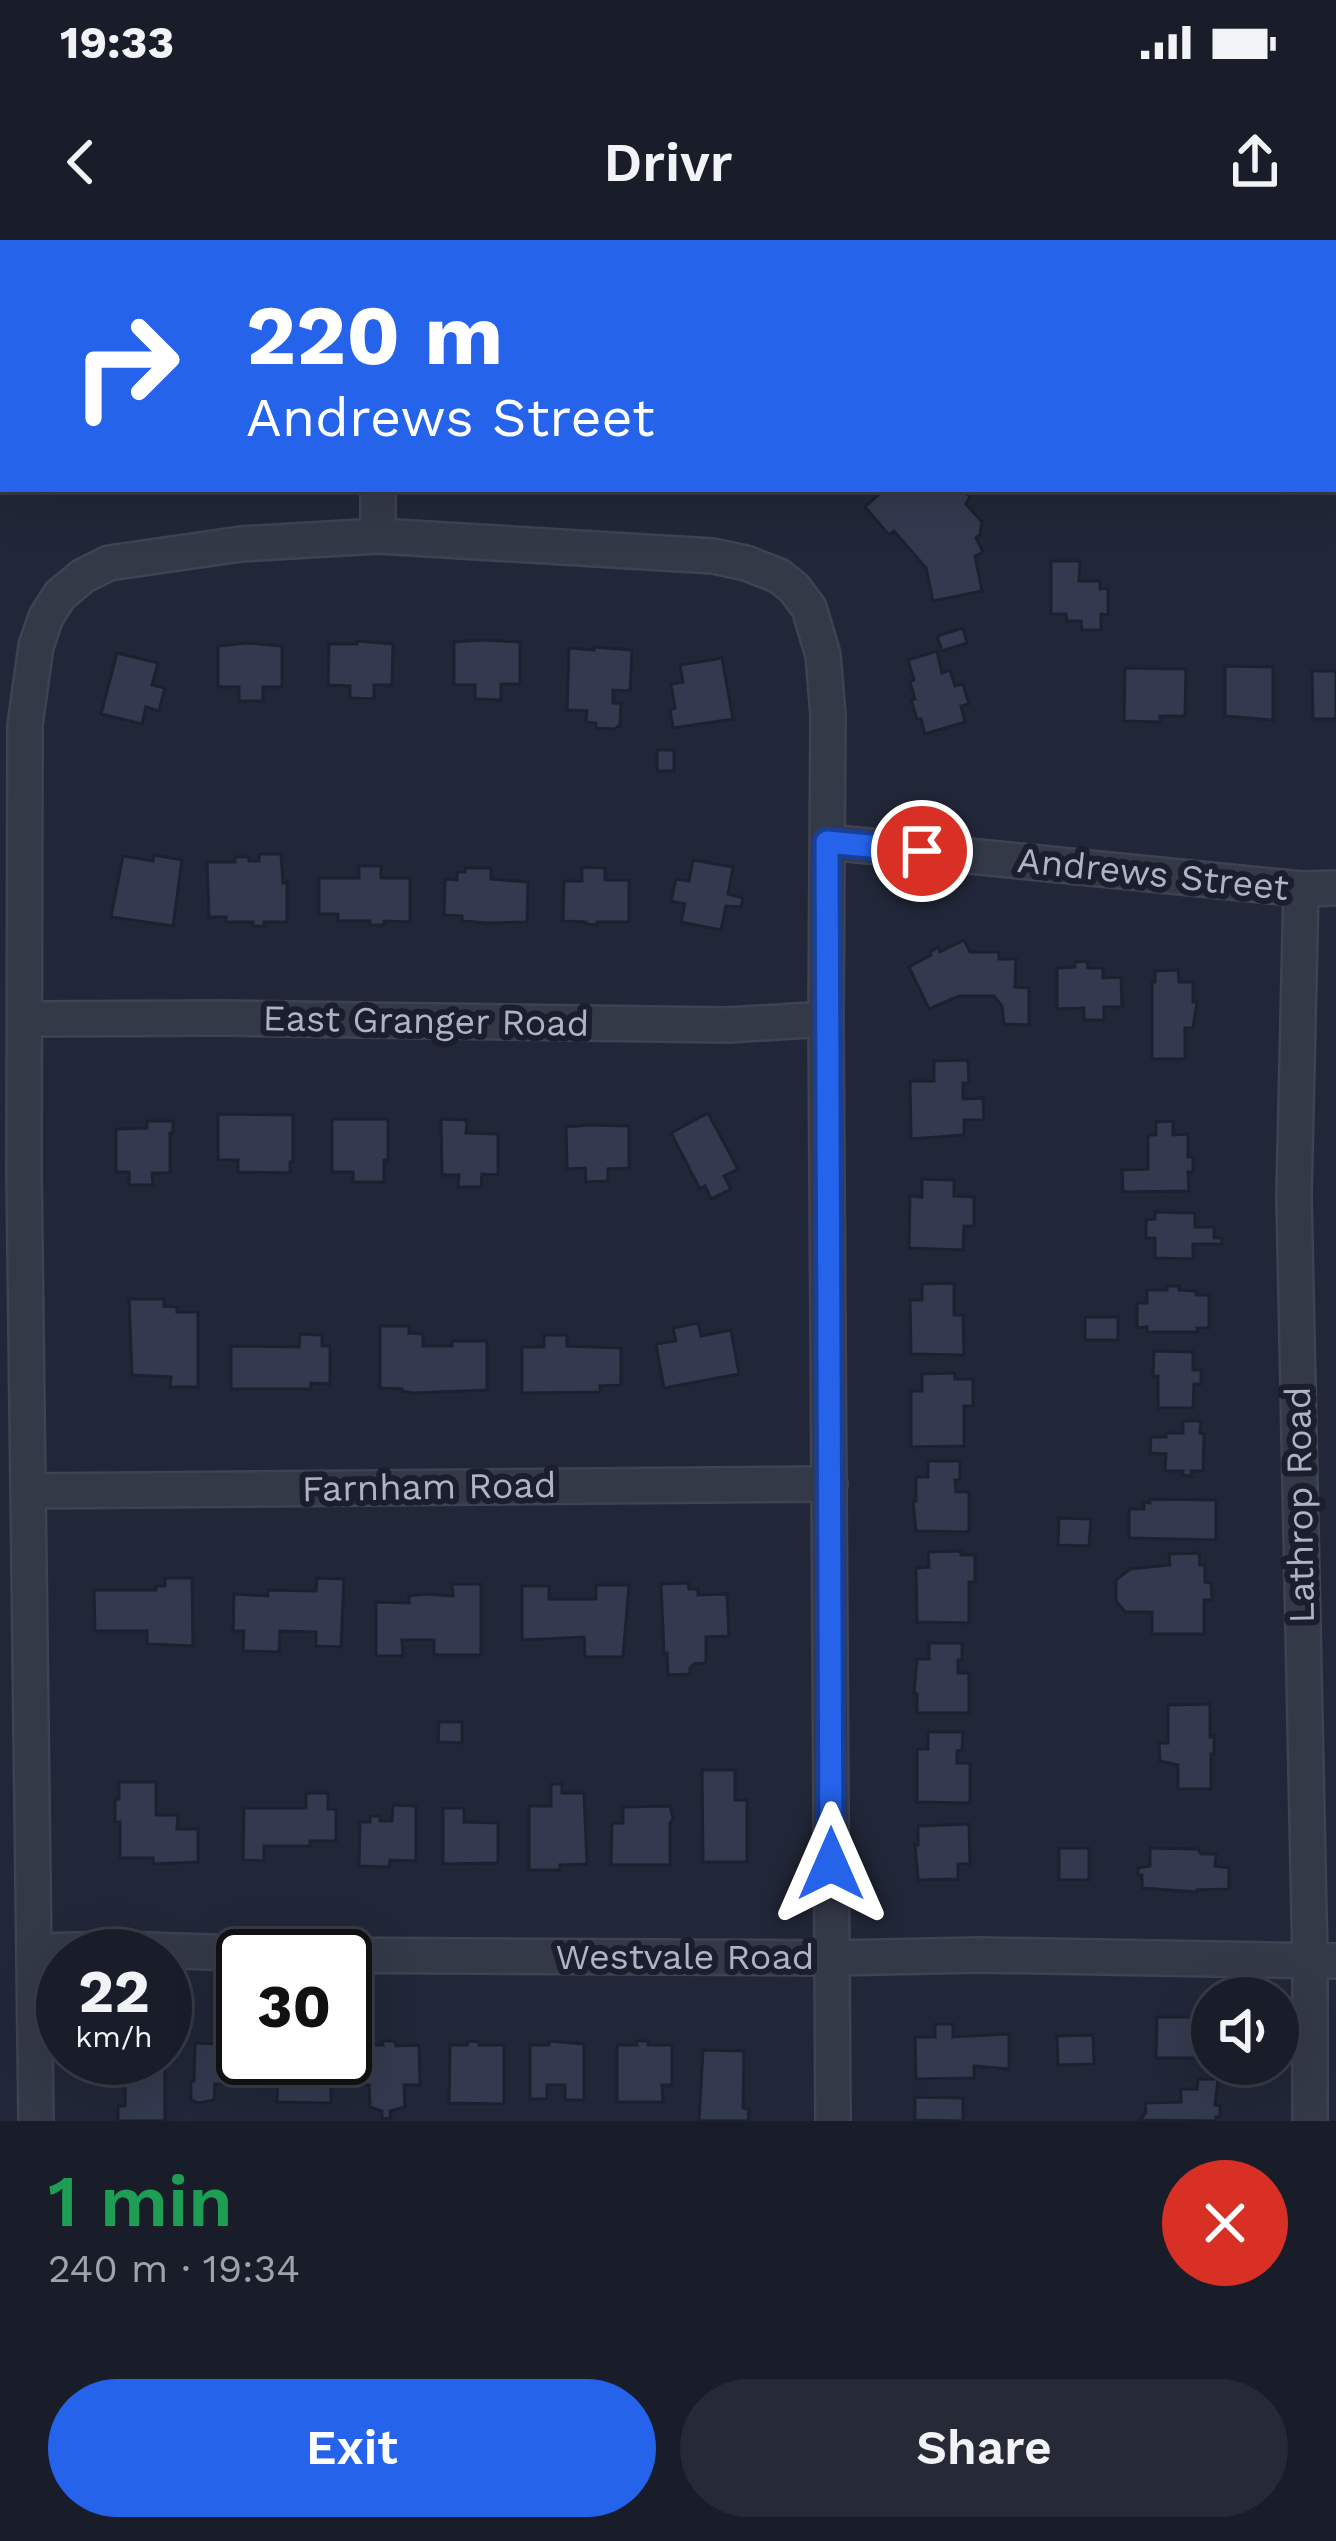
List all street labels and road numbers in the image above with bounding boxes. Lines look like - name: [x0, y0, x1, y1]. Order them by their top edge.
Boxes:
- street label: Andrews Street: [1015, 839, 1291, 909]
- street label: East Granger Road: [262, 997, 590, 1045]
- street label: Lathrop Road: [1277, 1386, 1323, 1624]
- street label: Farnham Road: [301, 1464, 557, 1510]
- street label: Westvale Road: [556, 1936, 814, 1978]

